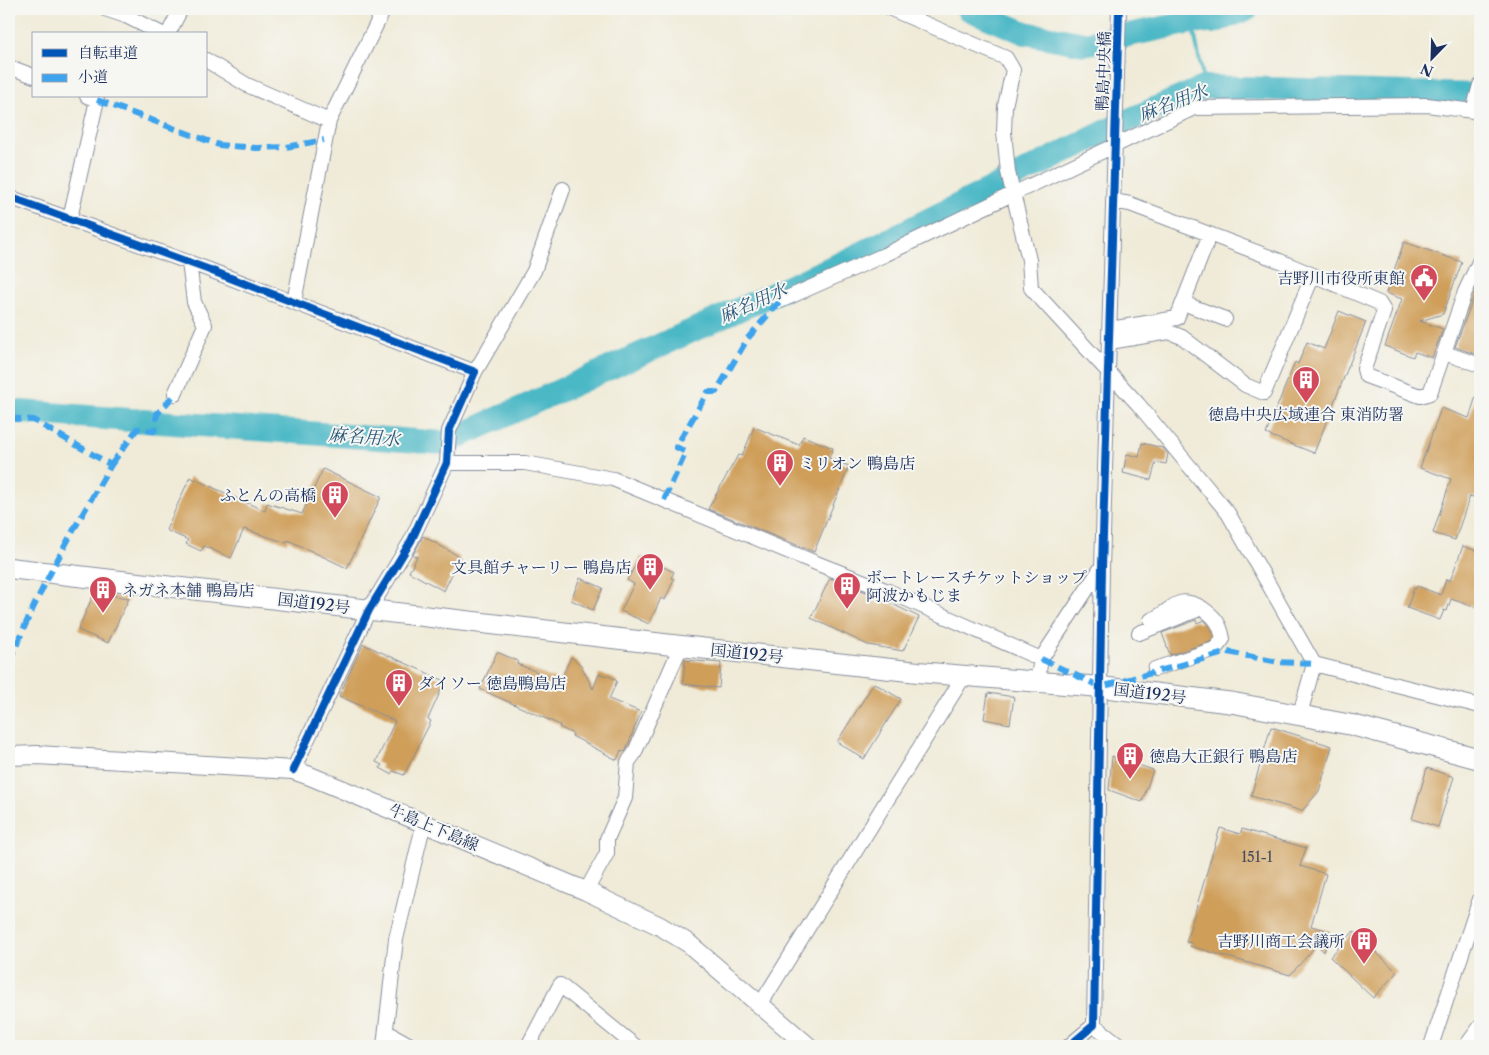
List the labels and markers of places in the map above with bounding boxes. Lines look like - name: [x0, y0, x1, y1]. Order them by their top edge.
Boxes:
- public building icon: 吉野川市役所東館: [1409, 263, 1439, 302]
- place label: 吉野川市役所東館: [1277, 268, 1405, 288]
- building icon: 徳島中央広域連合 東消防署: [1291, 365, 1321, 404]
- place label: 徳島中央広域連合 東消防署: [1208, 404, 1404, 424]
- building icon: ミリオン 鴨島店: [765, 448, 795, 487]
- place label: ミリオン 鴨島店: [799, 453, 915, 473]
- building icon: ふとんの高橋: [320, 480, 350, 519]
- place label: ふとんの高橋: [220, 485, 316, 505]
- building icon: 文具館チャーリー 鴨島店: [635, 552, 665, 591]
- place label: 文具館チャーリー 鴨島店: [451, 557, 631, 577]
- place label: ボートレースチケットショップ 阿波かもじま: [866, 567, 1087, 605]
- building icon: ボートレースチケットショップ 阿波かもじま: [832, 571, 862, 610]
- building icon: ネガネ本舗 鴨島店: [88, 575, 118, 614]
- place label: ネガネ本舗 鴨島店: [122, 580, 254, 600]
- building icon: ダイソー 徳島鴨島店: [384, 668, 414, 707]
- place label: ダイソー 徳島鴨島店: [418, 673, 566, 693]
- building icon: 徳島大正銀行 鴨島店: [1115, 741, 1145, 780]
- place label: 徳島大正銀行 鴨島店: [1149, 746, 1297, 766]
- building icon: 吉野川商工会議所: [1349, 926, 1379, 965]
- place label: 吉野川商工会議所: [1217, 931, 1345, 951]

